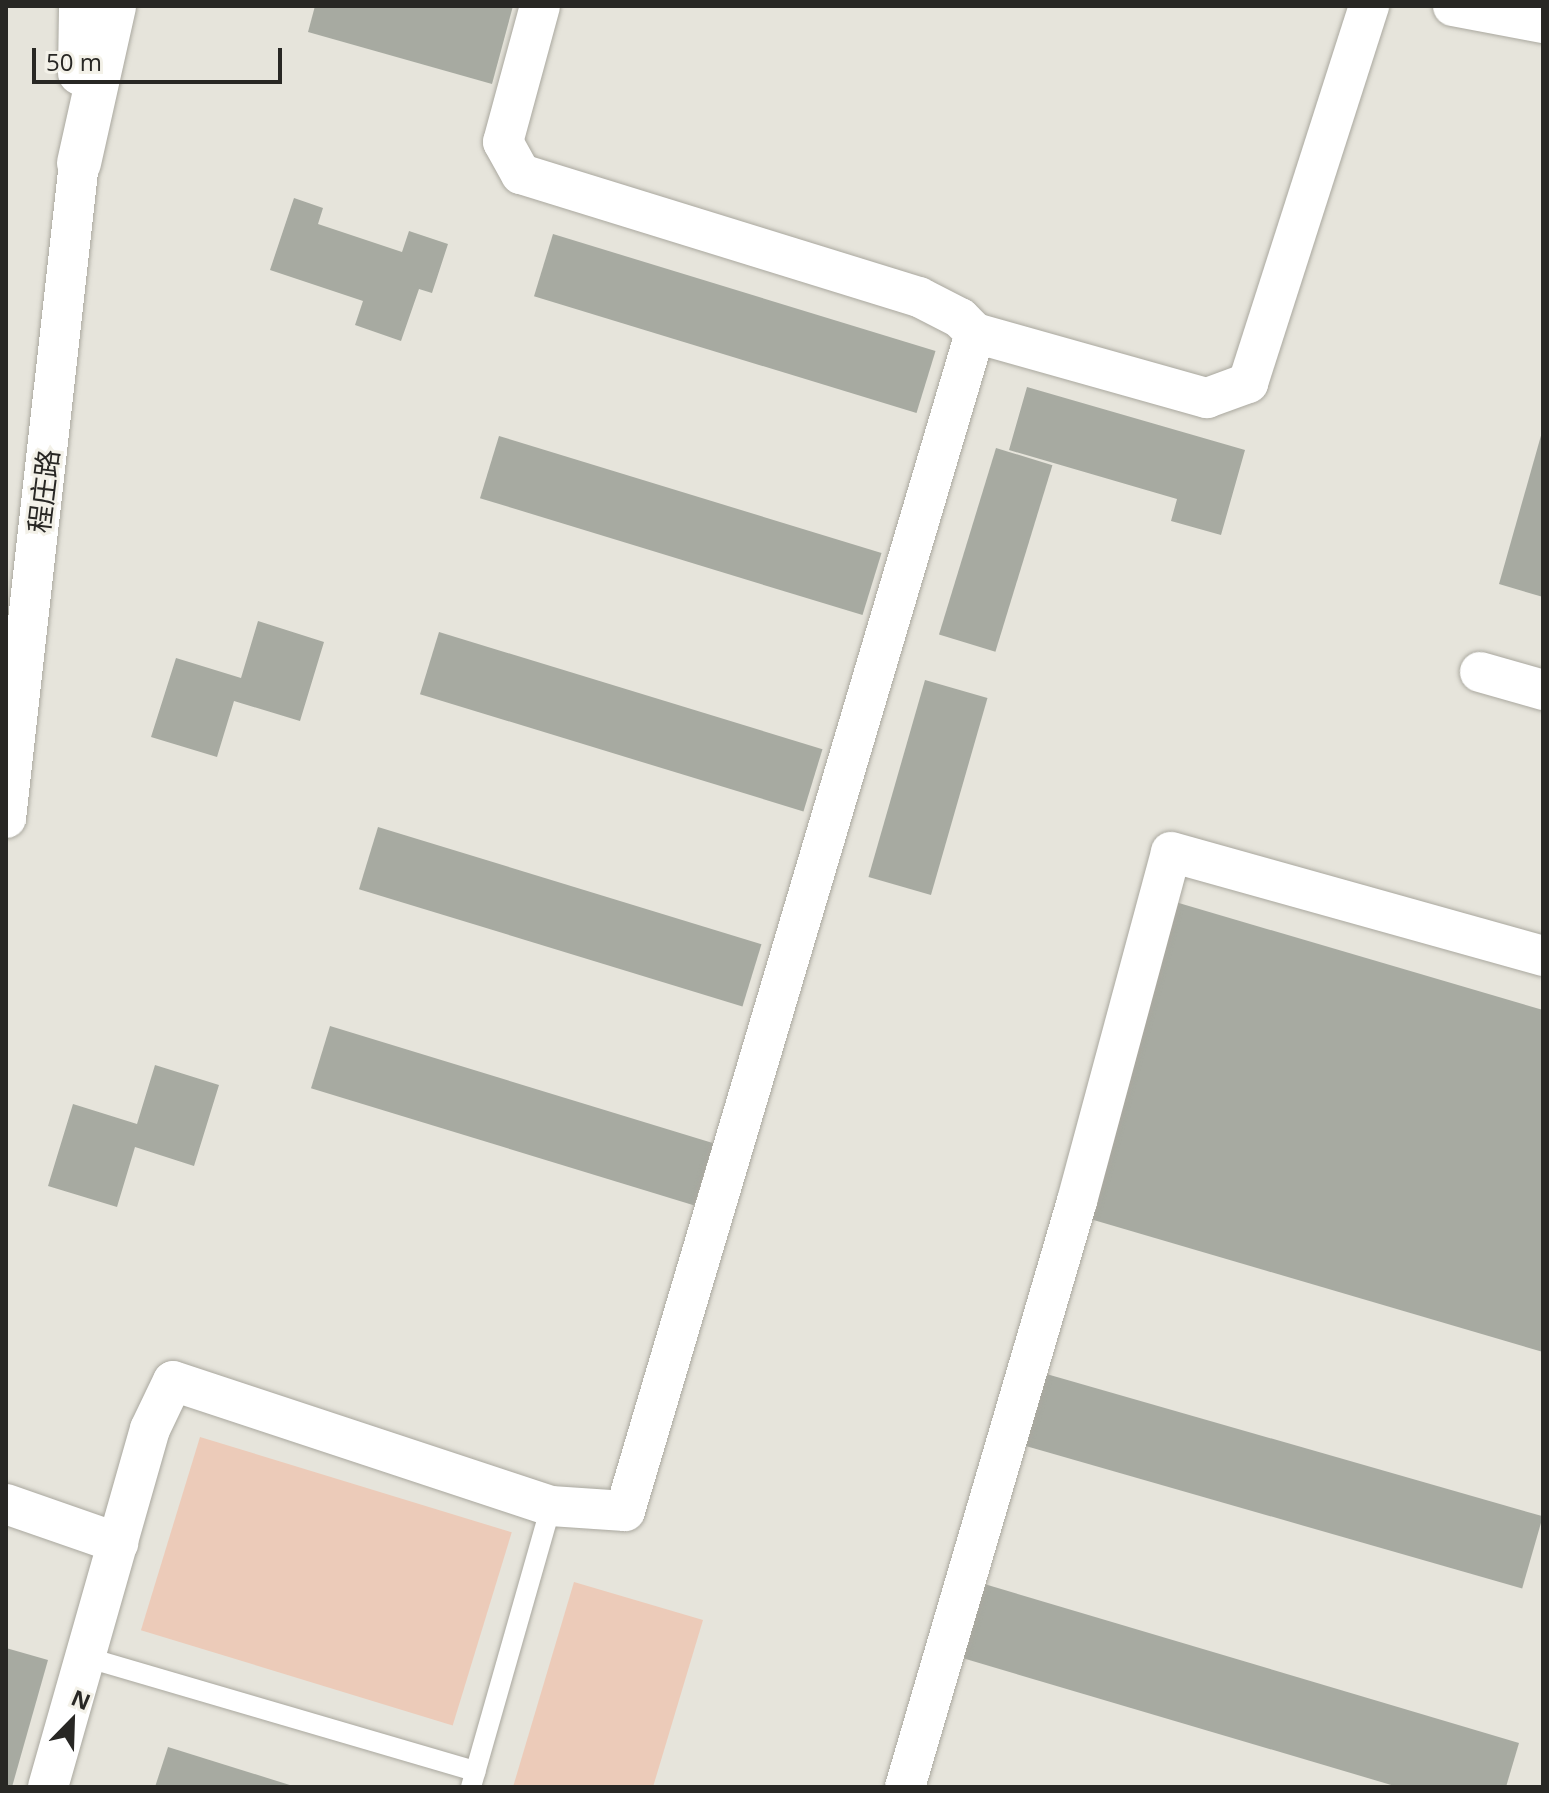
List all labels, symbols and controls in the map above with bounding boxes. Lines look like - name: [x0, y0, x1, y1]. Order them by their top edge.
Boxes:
- scale bar: [36, 32, 286, 82]
- text: 50 m: [46, 45, 102, 78]
- street label: 程庄路: [21, 447, 65, 535]
- north arrow: [32, 1681, 112, 1761]
- text: N: [67, 1682, 95, 1716]

